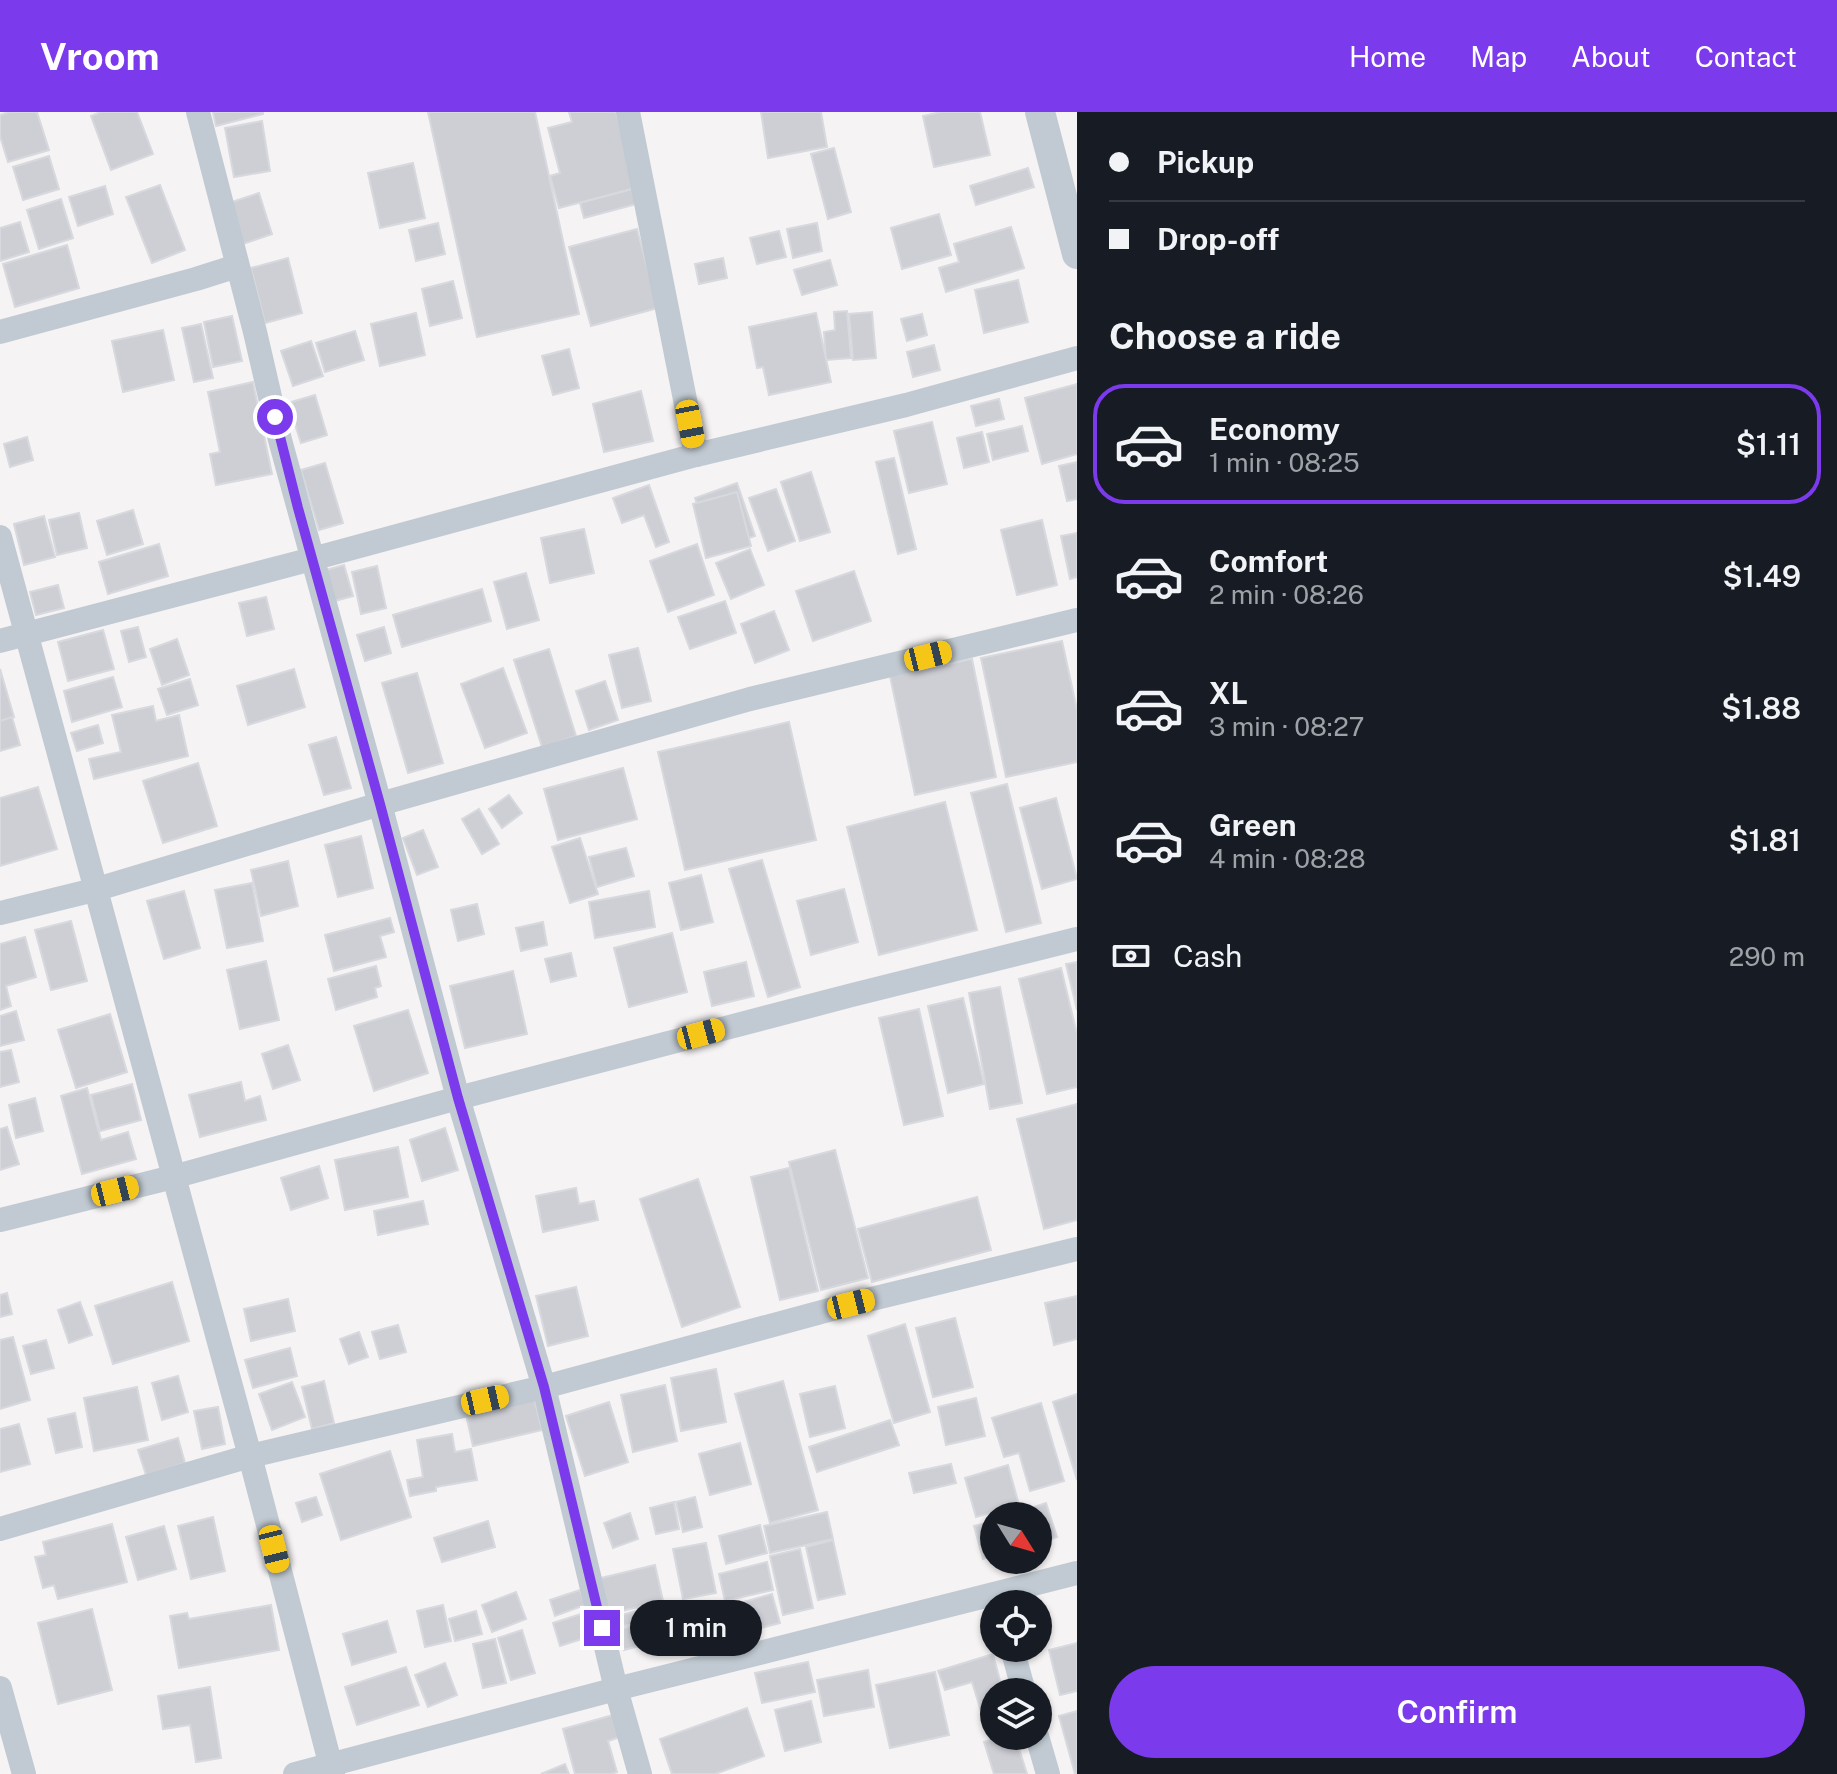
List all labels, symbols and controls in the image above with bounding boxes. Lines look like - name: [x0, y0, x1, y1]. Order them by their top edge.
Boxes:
- text: Vroom: [40, 34, 160, 79]
- text: Home: [1349, 40, 1426, 73]
- text: Map: [1470, 40, 1527, 73]
- text: About: [1571, 40, 1651, 73]
- text: Contact: [1695, 40, 1797, 73]
- text: Pickup: [1157, 144, 1254, 180]
- text: Drop-off: [1157, 221, 1279, 257]
- text: Choose a ride: [1109, 315, 1341, 357]
- car: [674, 398, 706, 450]
- route start: [257, 399, 293, 435]
- icon: car: [1113, 408, 1185, 480]
- text: Economy: [1209, 411, 1340, 447]
- text: $1.11: [1736, 426, 1801, 462]
- text: 1 min · 08:25: [1209, 447, 1360, 478]
- icon: car: [1113, 540, 1185, 612]
- text: Comfort: [1209, 543, 1328, 579]
- text: $1.49: [1722, 558, 1801, 594]
- text: 2 min · 08:26: [1209, 579, 1364, 610]
- car: [902, 639, 954, 673]
- icon: car: [1113, 672, 1185, 744]
- text: XL: [1209, 675, 1248, 711]
- text: $1.88: [1721, 690, 1801, 726]
- text: 3 min · 08:27: [1209, 711, 1364, 742]
- icon: car: [1113, 804, 1185, 876]
- text: Green: [1209, 807, 1296, 843]
- text: $1.81: [1728, 822, 1801, 858]
- text: 4 min · 08:28: [1209, 843, 1365, 874]
- icon: cash: [1109, 934, 1153, 978]
- text: Cash: [1173, 938, 1242, 974]
- text: 290 m: [1729, 941, 1805, 972]
- car: [675, 1016, 727, 1052]
- car: [89, 1174, 141, 1208]
- car: [825, 1287, 877, 1321]
- car: [459, 1383, 511, 1417]
- north arrow: [980, 1502, 1052, 1574]
- map controls: [980, 1502, 1052, 1750]
- car: [257, 1523, 291, 1575]
- button: locate: [980, 1590, 1052, 1662]
- callout: 1 min: [630, 1600, 762, 1656]
- route end: [584, 1610, 620, 1646]
- text: 1 min: [665, 1612, 727, 1643]
- button: Confirm: [1109, 1666, 1805, 1758]
- button: layers: [980, 1678, 1052, 1750]

